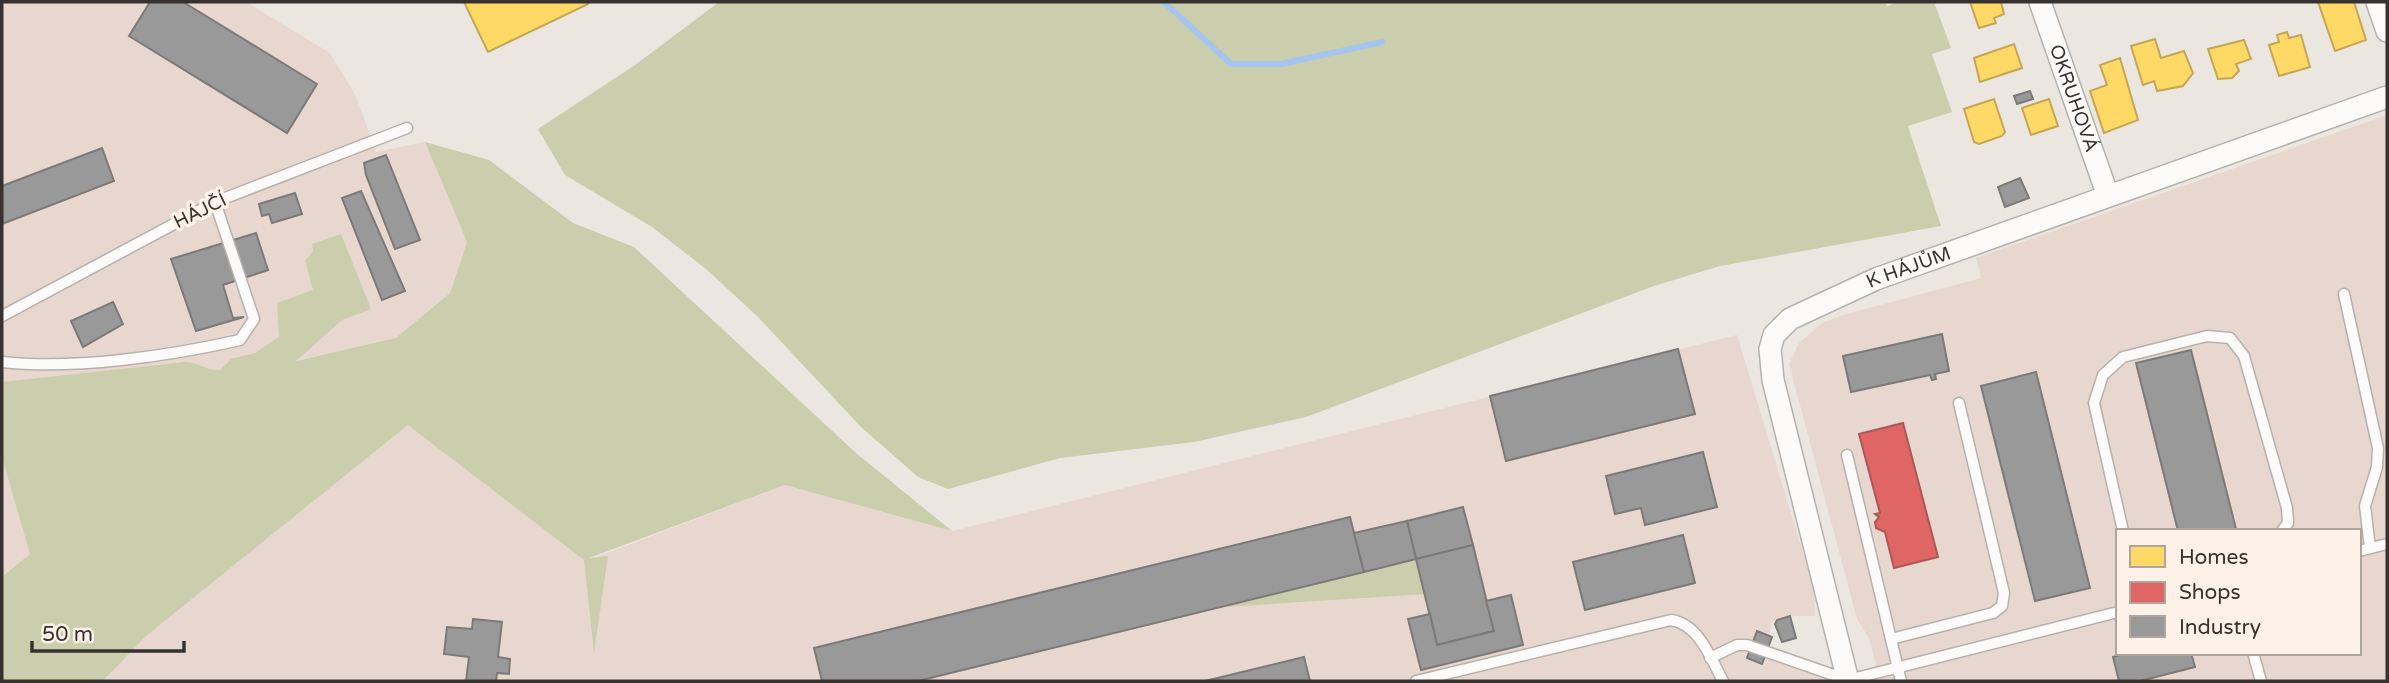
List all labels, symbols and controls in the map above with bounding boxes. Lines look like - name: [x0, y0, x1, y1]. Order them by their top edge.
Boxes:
- street label: OKRUHOVÁ: [2045, 42, 2104, 155]
- street label: HÁJČÍ: [170, 188, 230, 233]
- street label: K HÁJŮM: [1863, 242, 1954, 293]
- legend: [2116, 529, 2361, 655]
- text: Homes: [2179, 545, 2249, 570]
- text: Shops: [2179, 580, 2241, 605]
- scale bar: [32, 610, 184, 654]
- text: Industry: [2179, 615, 2261, 640]
- text: 50 m: [42, 622, 93, 647]

